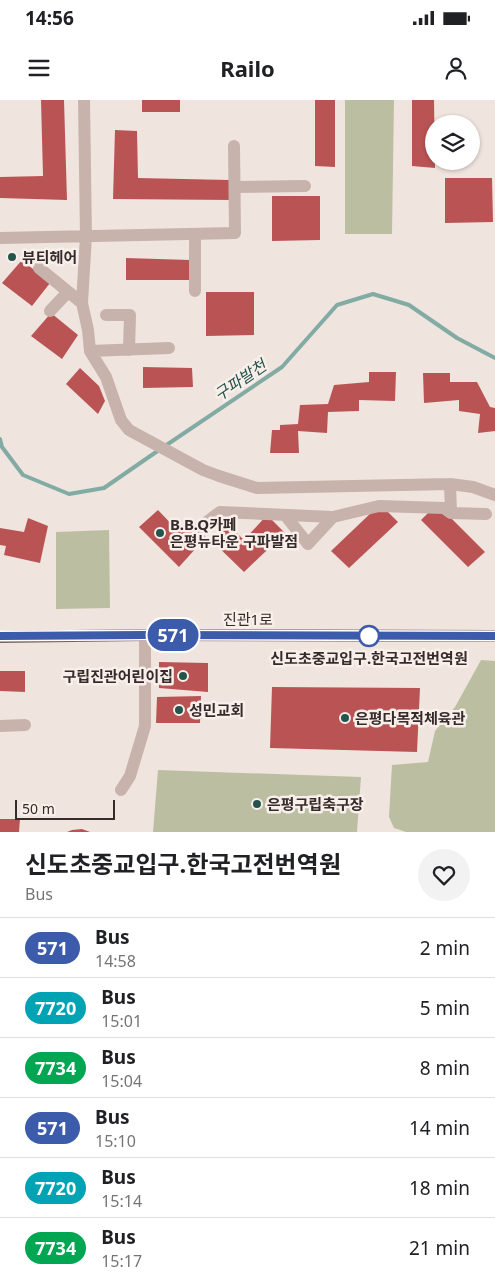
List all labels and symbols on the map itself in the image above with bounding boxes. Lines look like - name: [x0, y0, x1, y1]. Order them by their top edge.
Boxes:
- place label: 뷰티헤어: [22, 247, 77, 267]
- marker: 뷰티헤어: [6, 251, 18, 263]
- water label: 구파발천: [209, 353, 272, 406]
- place label: B.B.Q카페 은평뉴타운 구파발점: [170, 514, 298, 551]
- marker: B.B.Q카페 은평뉴타운 구파발점: [154, 527, 166, 539]
- street label: 진관1로: [223, 609, 273, 629]
- line badge: 571: [144, 619, 202, 651]
- marker: 신도초중교입구.한국고전번역원: [358, 625, 380, 647]
- place label: 신도초중교입구.한국고전번역원: [270, 648, 468, 668]
- place label: 구립진관어린이집: [63, 666, 173, 686]
- marker: 구립진관어린이집: [177, 670, 189, 682]
- place label: 성민교회: [189, 700, 244, 720]
- marker: 성민교회: [173, 704, 185, 716]
- place label: 은평다목적체육관: [355, 708, 466, 728]
- marker: 은평다목적체육관: [339, 712, 351, 724]
- place label: 은평구립축구장: [267, 794, 364, 814]
- scale bar: [15, 797, 115, 820]
- marker: 은평구립축구장: [251, 798, 263, 810]

